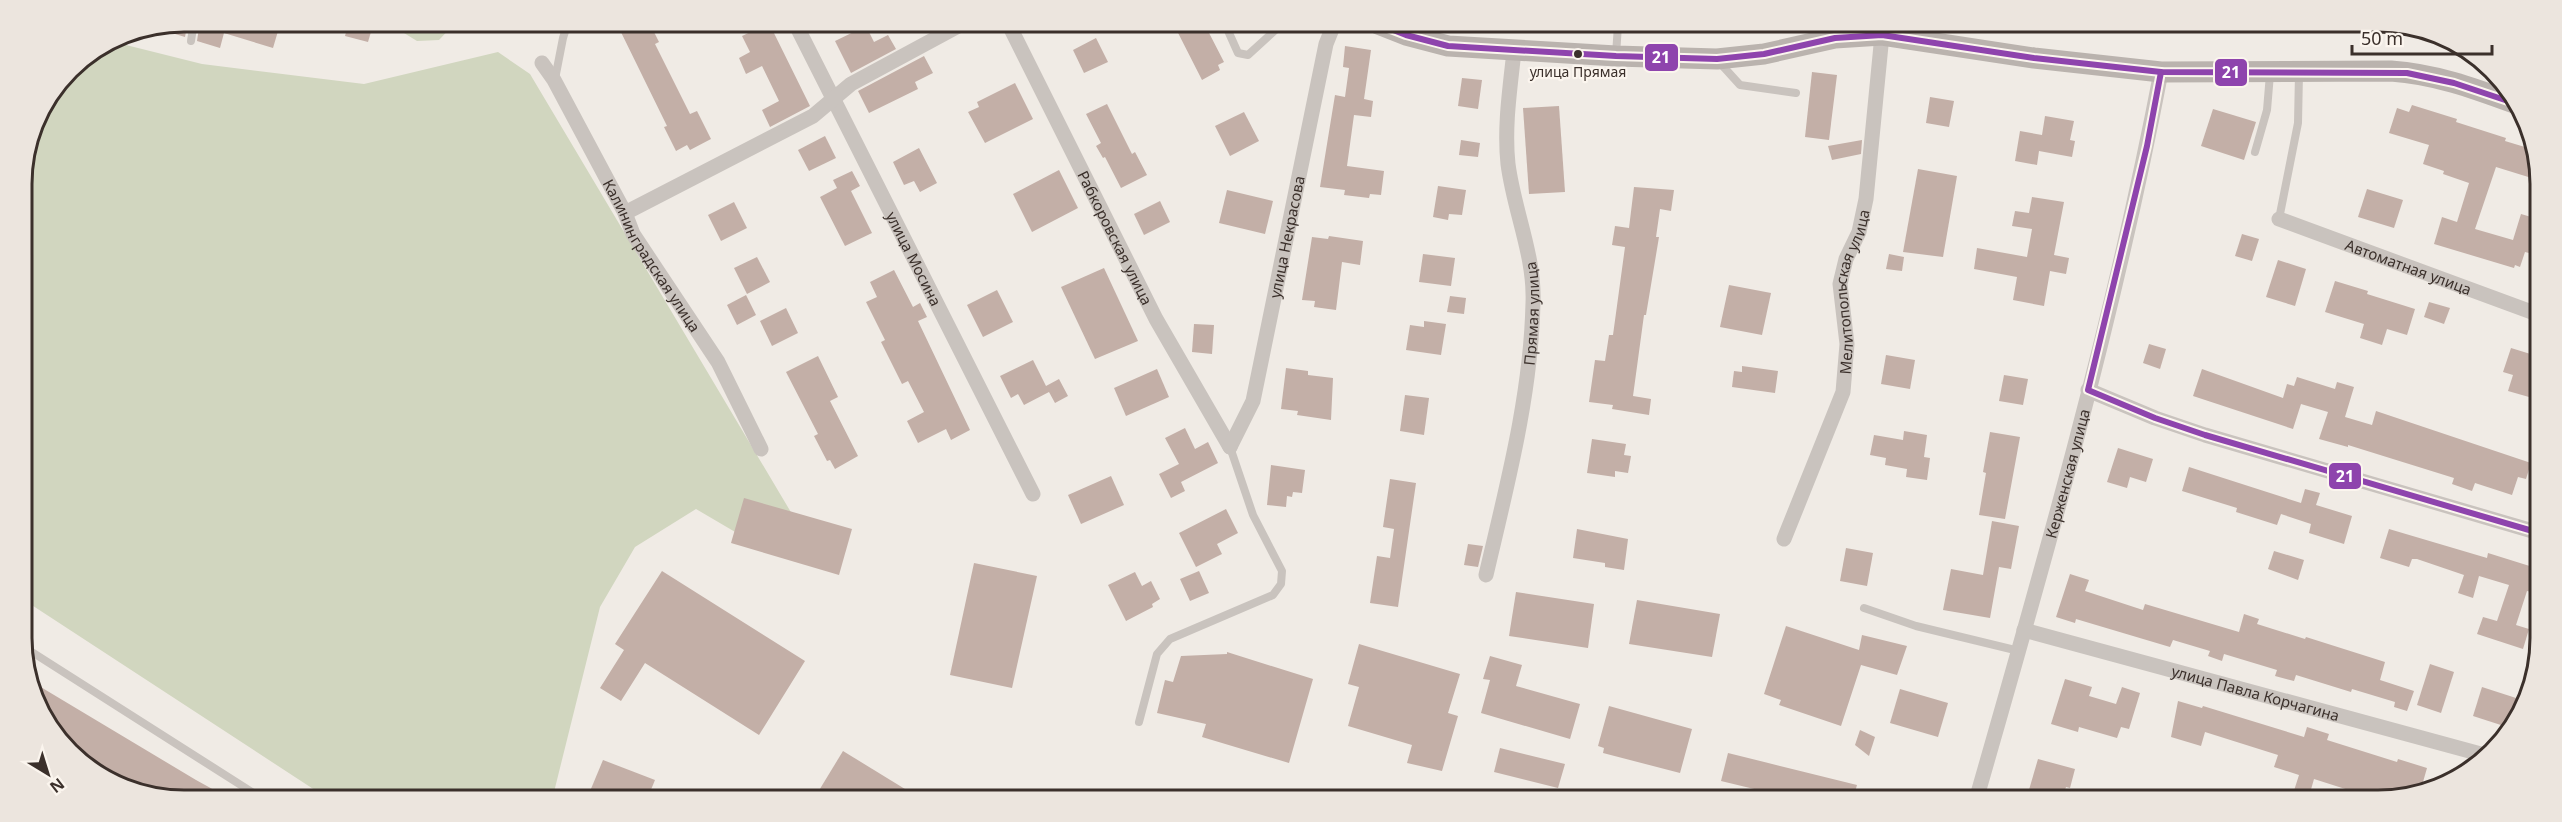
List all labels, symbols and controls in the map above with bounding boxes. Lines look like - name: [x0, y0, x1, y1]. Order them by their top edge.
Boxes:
- scale bar: [2352, 18, 2492, 56]
- text: 50 m: [2361, 26, 2403, 50]
- line badge: 21: [1644, 43, 1679, 72]
- text: 21: [1652, 46, 1670, 68]
- marker: улица Прямая: [1572, 48, 1584, 60]
- line badge: 21: [2214, 58, 2248, 87]
- text: 21: [2222, 61, 2240, 83]
- place label: улица Прямая: [1530, 62, 1626, 81]
- street label: Рабкоровская улица: [1073, 167, 1157, 308]
- street label: улица Некрасова: [1264, 174, 1309, 300]
- street label: Калининградская улица: [599, 176, 705, 336]
- street label: Мелитопольская улица: [1830, 207, 1874, 375]
- street label: улица Мосина: [882, 208, 946, 309]
- street label: Автоматная улица: [2343, 234, 2474, 299]
- street label: Прямая улица: [1519, 260, 1543, 366]
- street label: Керженская улица: [2040, 407, 2094, 541]
- line badge: 21: [2328, 462, 2362, 490]
- text: 21: [2336, 465, 2354, 487]
- street label: улица Павла Корчагина: [2170, 661, 2342, 725]
- north arrow: [18, 744, 78, 804]
- text: N: [45, 773, 69, 798]

